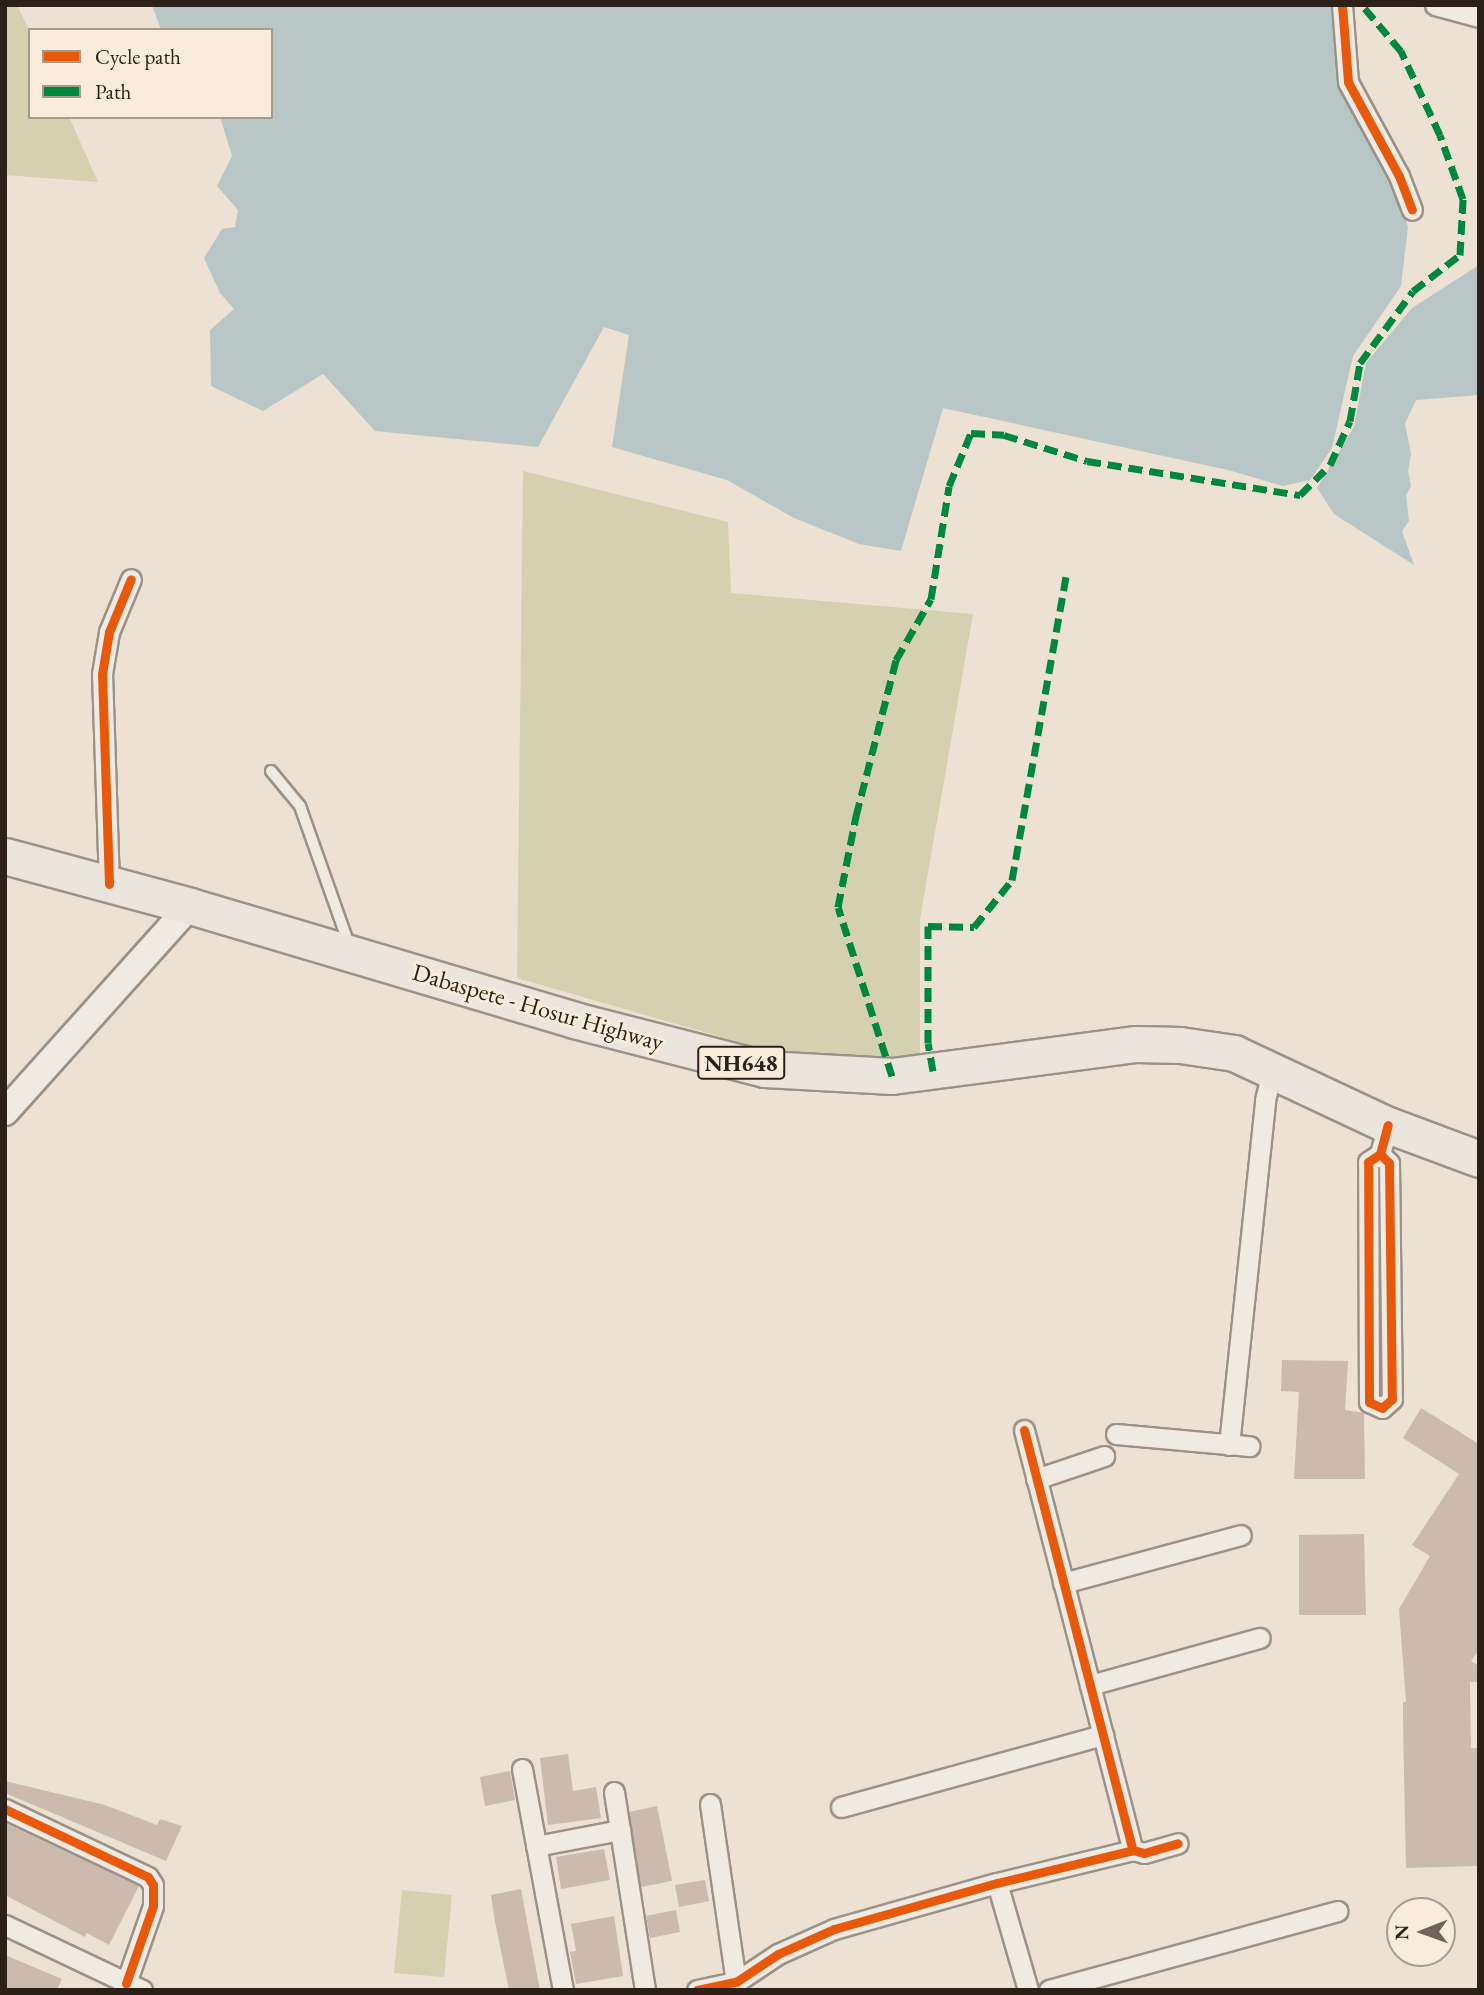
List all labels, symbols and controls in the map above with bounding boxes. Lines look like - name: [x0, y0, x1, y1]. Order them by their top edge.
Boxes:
- legend: [28, 28, 273, 119]
- text: Cycle path: [95, 43, 181, 70]
- text: Path: [95, 78, 131, 105]
- street label: Dabaspete - Hosur Highway: [409, 957, 667, 1057]
- road number: NH648: [696, 1044, 786, 1082]
- north arrow: [1386, 1897, 1456, 1967]
- text: N: [1389, 1924, 1414, 1940]

